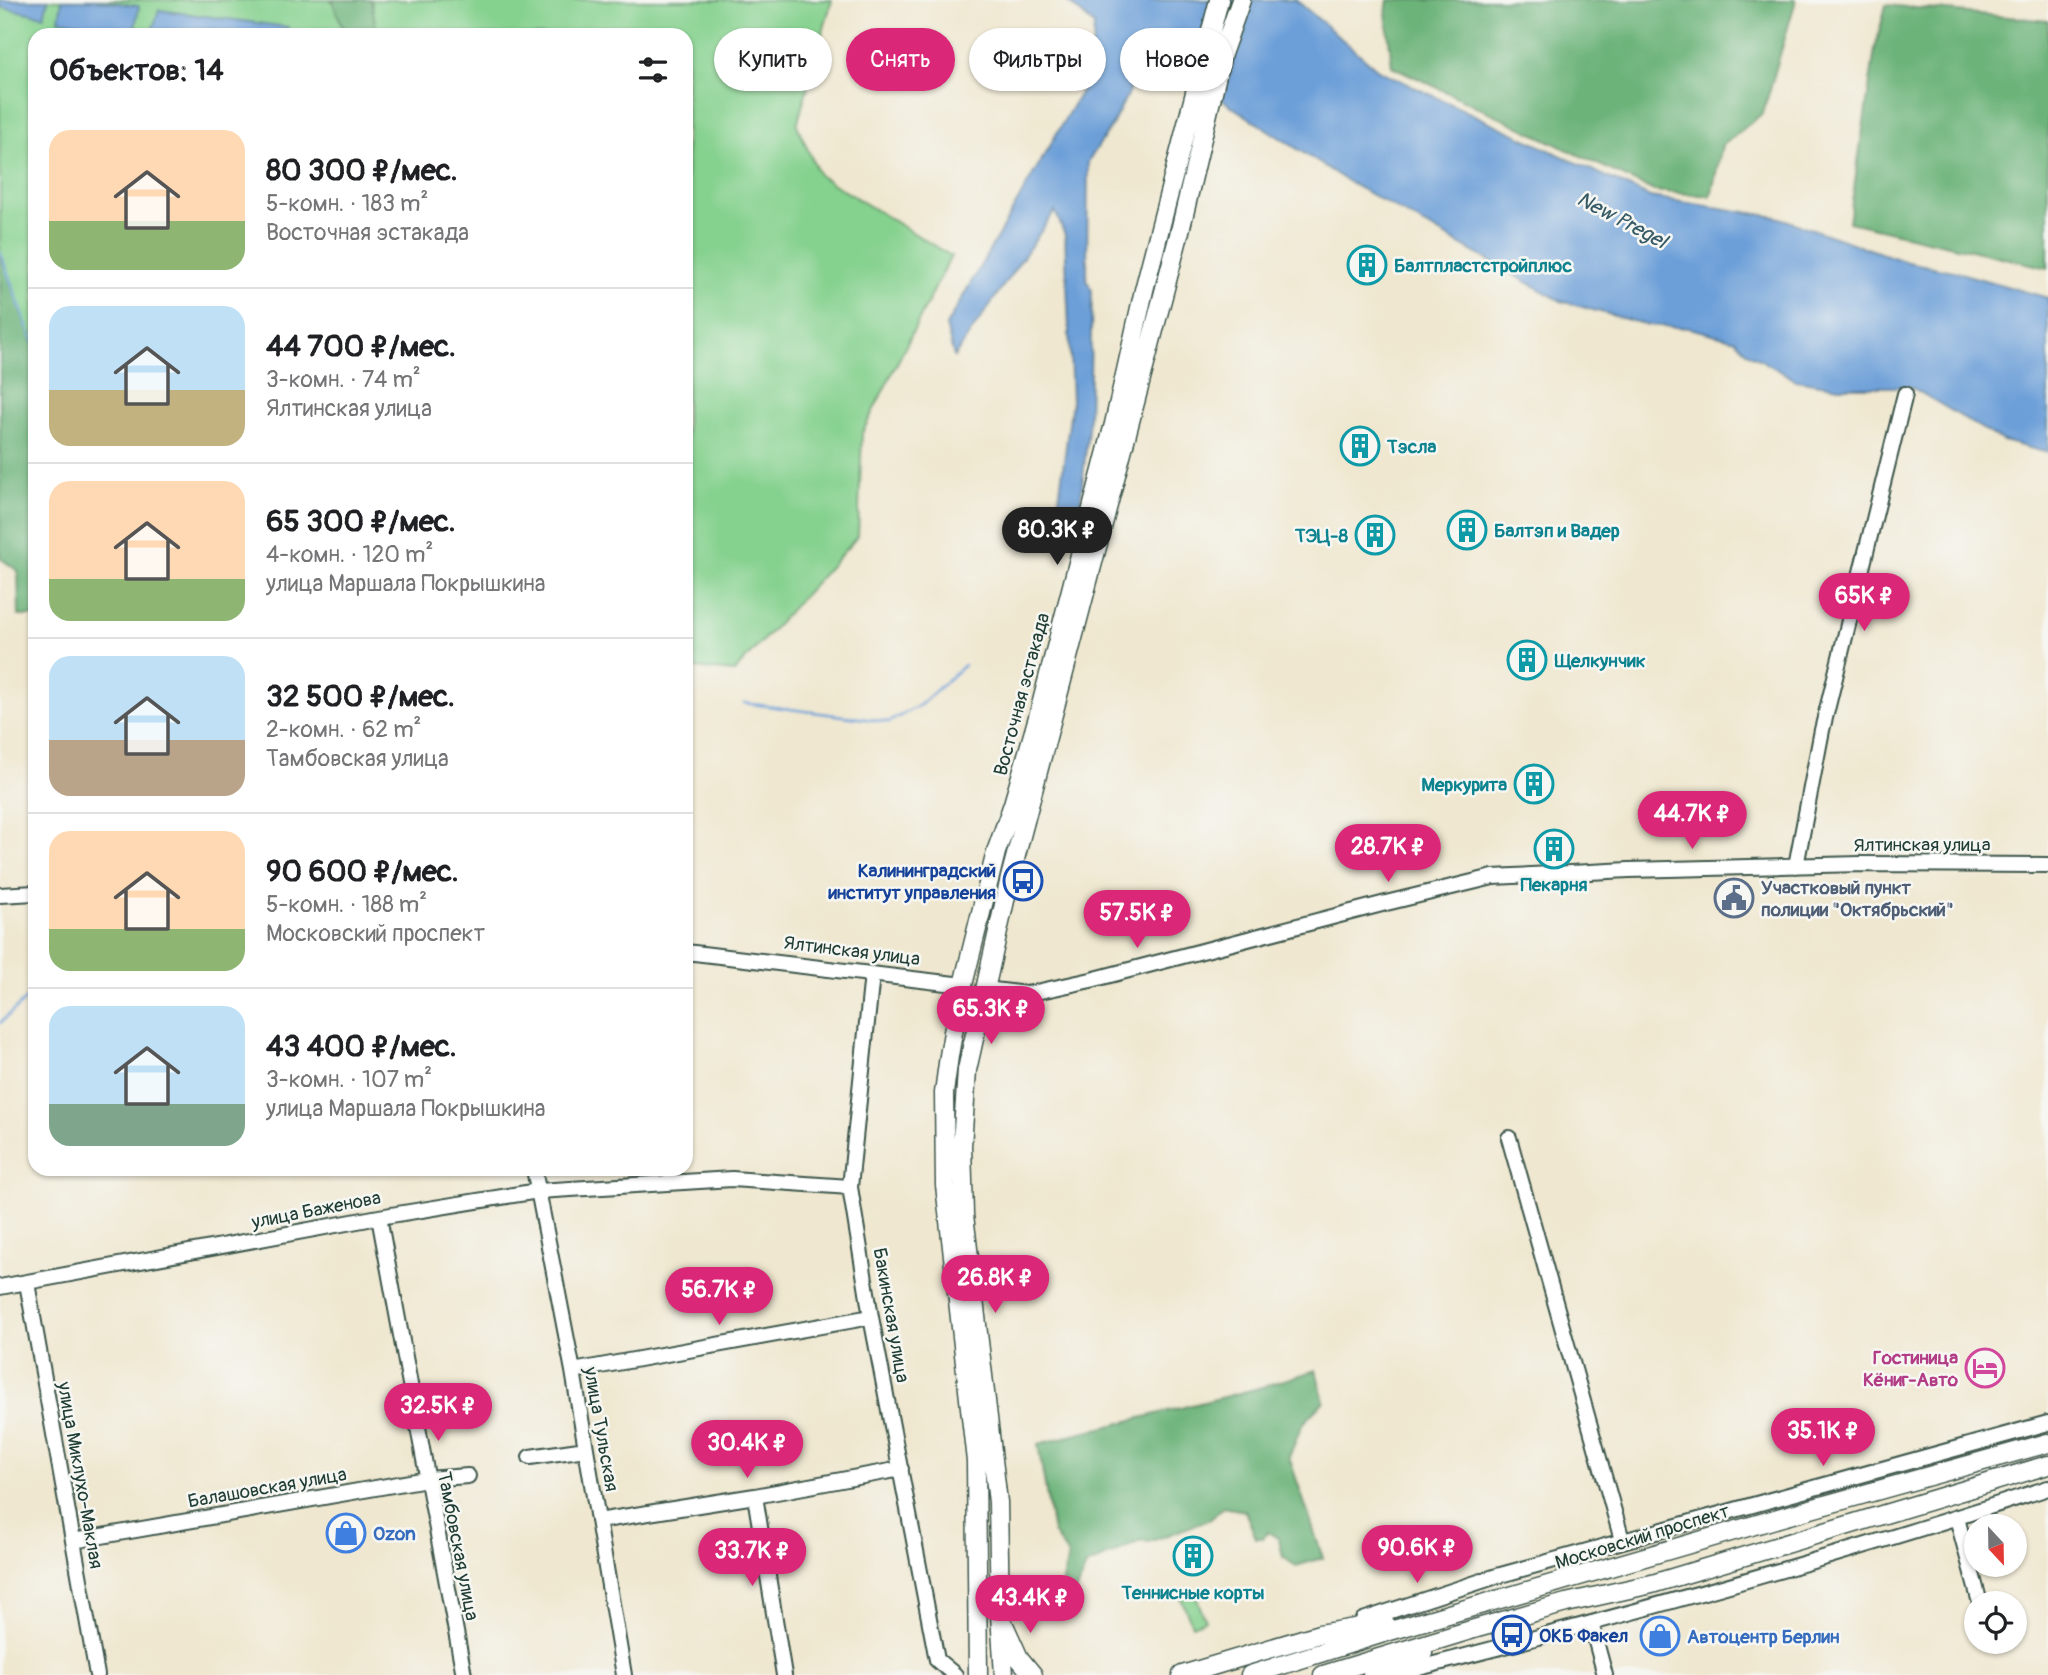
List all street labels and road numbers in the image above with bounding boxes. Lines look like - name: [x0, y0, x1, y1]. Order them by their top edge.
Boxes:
- street label: Восточная эстакада: [989, 610, 1055, 778]
- street label: Ялтинская улица: [1853, 833, 1991, 857]
- street label: Ялтинская улица: [782, 931, 922, 971]
- street label: улица Баженова: [249, 1186, 383, 1234]
- street label: Бакинская улица: [867, 1246, 915, 1385]
- street label: улица Тульская: [578, 1364, 624, 1493]
- street label: улица Миклухо-Маклая: [52, 1379, 108, 1571]
- street label: Балашовская улица: [186, 1462, 349, 1514]
- street label: Тамбовская улица: [432, 1470, 484, 1623]
- street label: Московский проспект: [1552, 1499, 1733, 1575]

